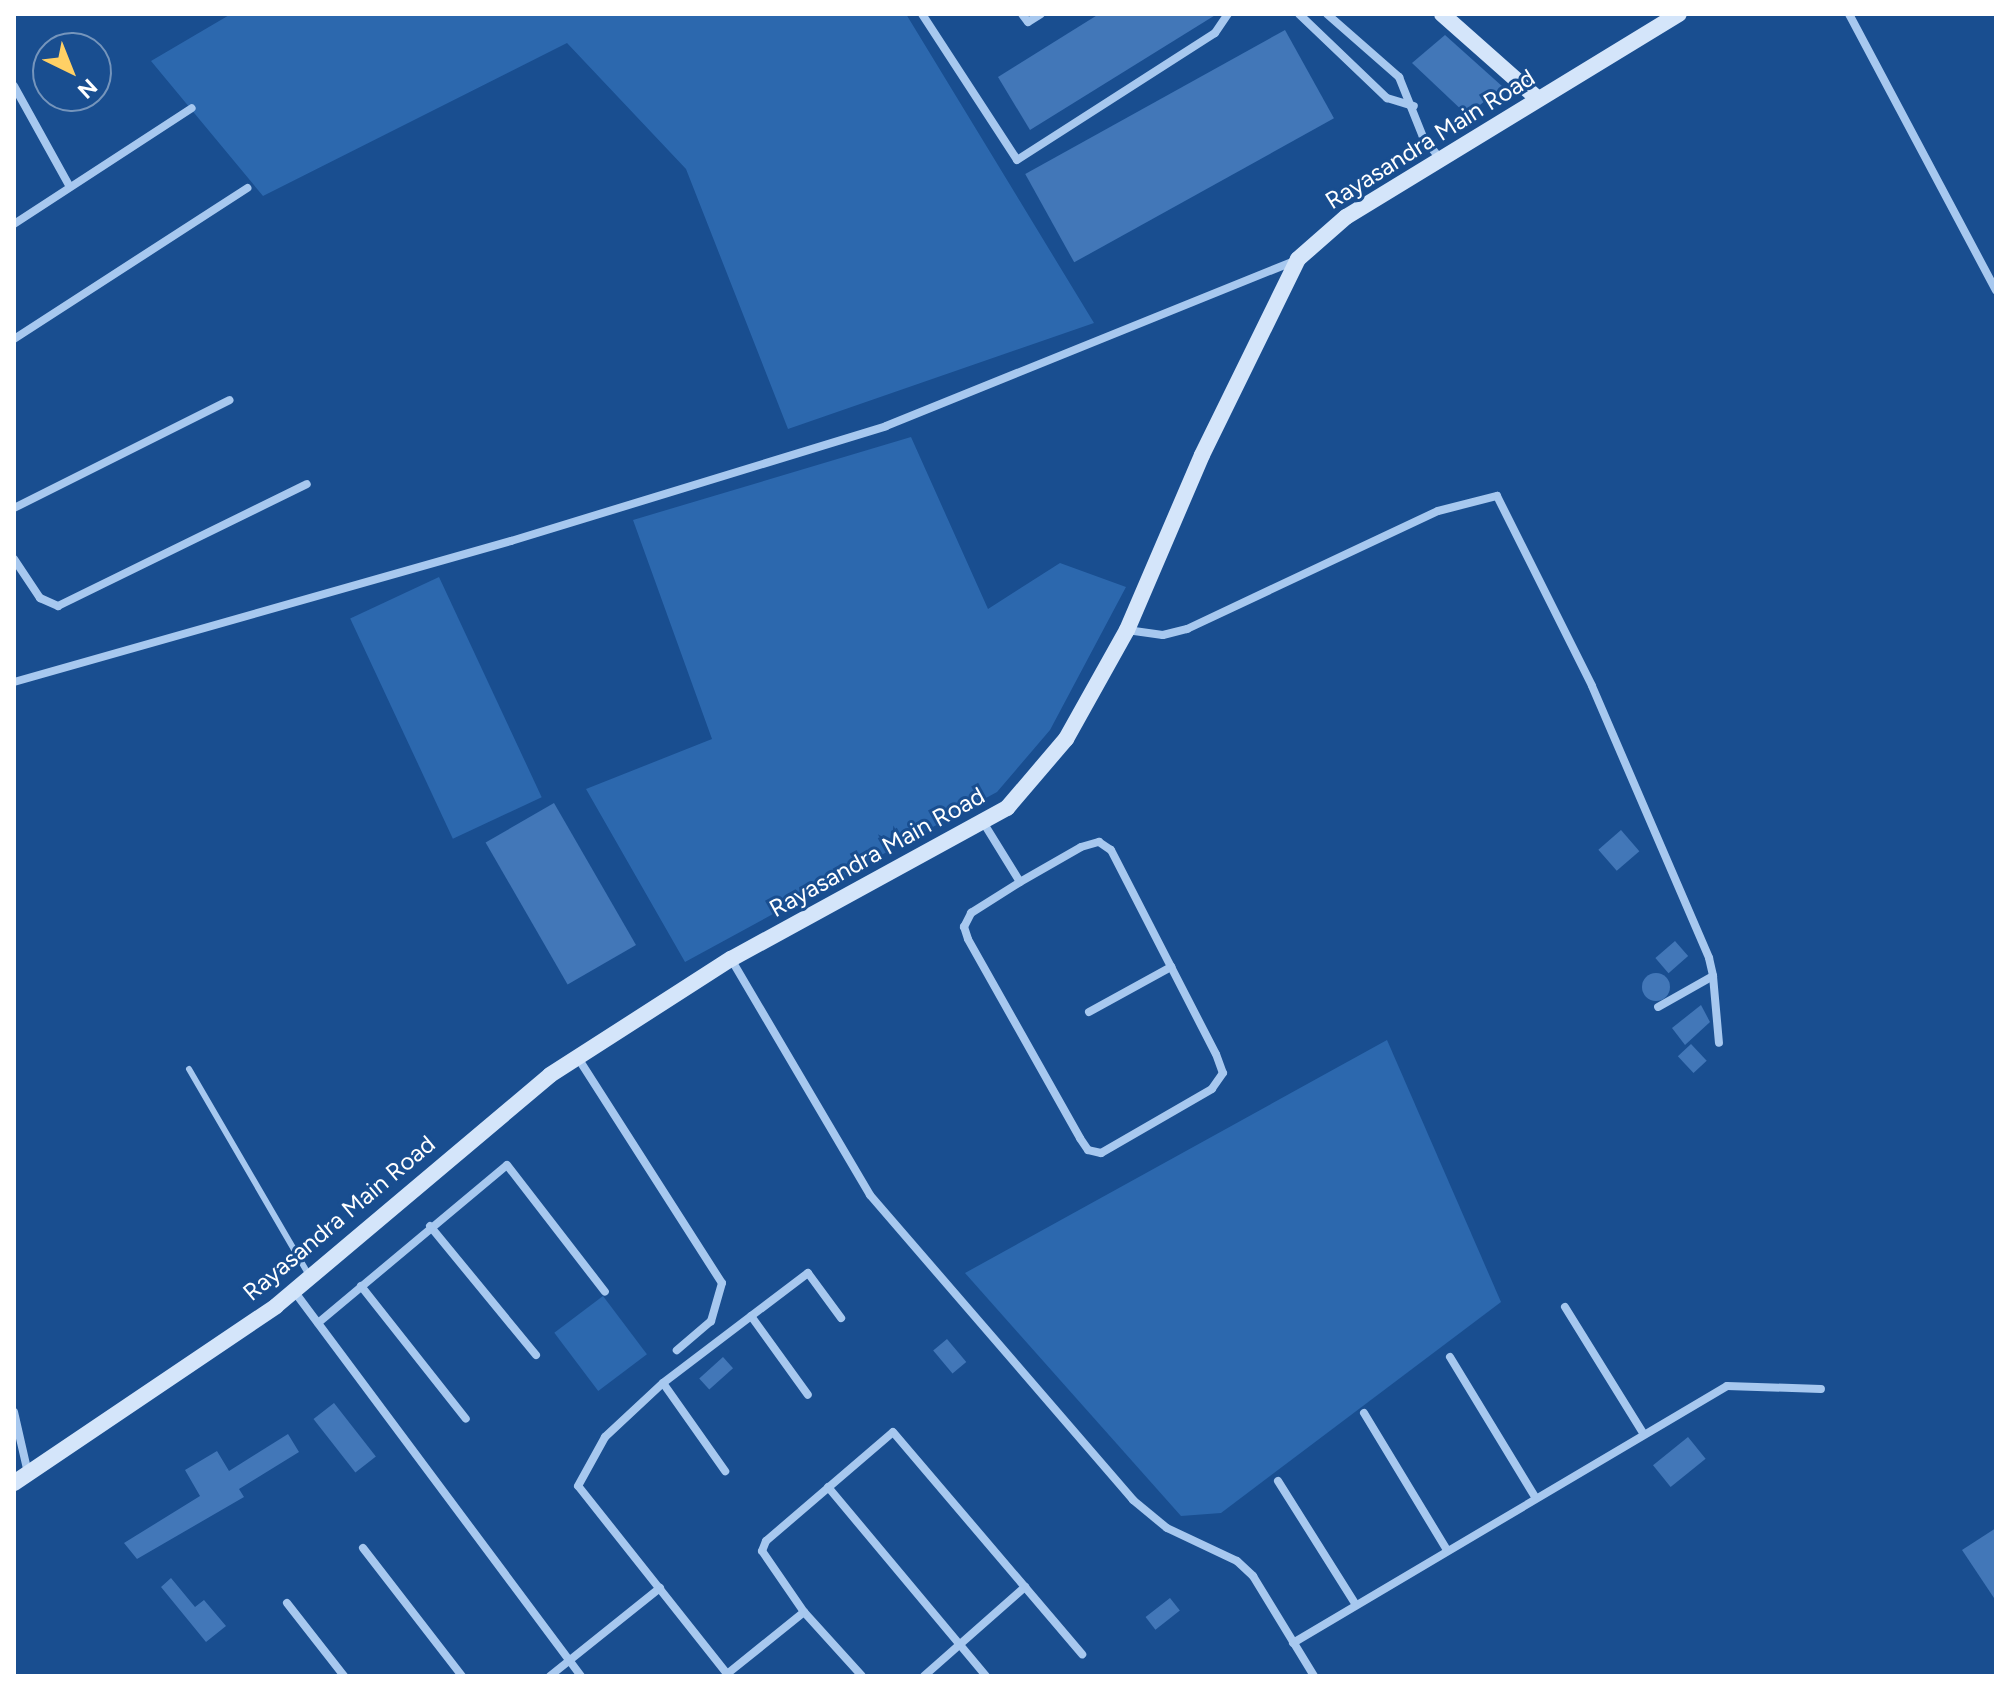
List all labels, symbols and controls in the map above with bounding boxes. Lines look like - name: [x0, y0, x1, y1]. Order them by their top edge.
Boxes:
- north arrow: [32, 32, 112, 112]
- street label: Rayasandra Main Road: [1320, 63, 1540, 215]
- text: N: [72, 73, 103, 104]
- street label: Rayasandra Main Road: [764, 781, 990, 923]
- street label: Rayasandra Main Road: [237, 1129, 441, 1307]

